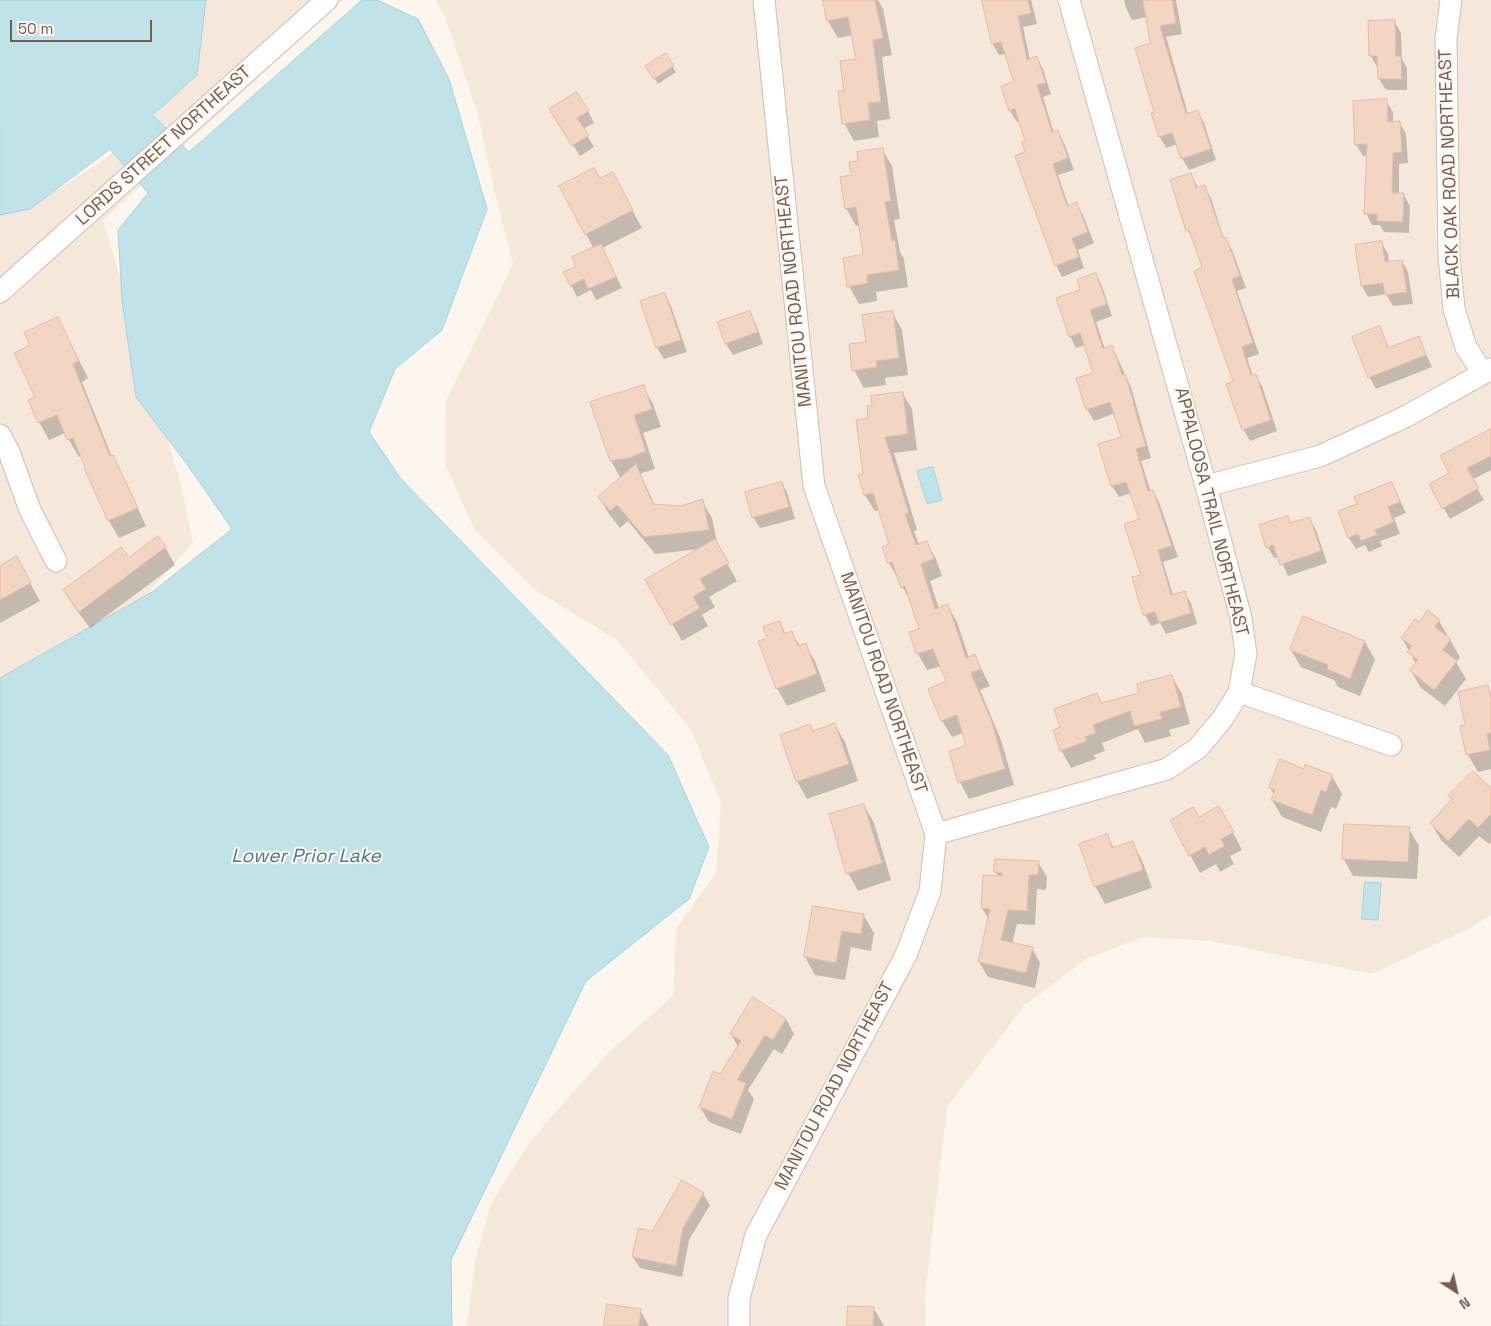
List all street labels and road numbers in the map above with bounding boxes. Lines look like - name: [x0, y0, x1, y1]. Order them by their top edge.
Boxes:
- street label: BLACK OAK ROAD NORTHEAST: [1435, 49, 1465, 299]
- street label: LORDS STREET NORTHEAST: [72, 62, 256, 230]
- street label: MANITOU ROAD NORTHEAST: [771, 174, 817, 408]
- street label: APPALOOSA TRAIL NORTHEAST: [1170, 385, 1252, 639]
- street label: MANITOU ROAD NORTHEAST: [835, 569, 931, 797]
- street label: MANITOU ROAD NORTHEAST: [771, 978, 899, 1194]

